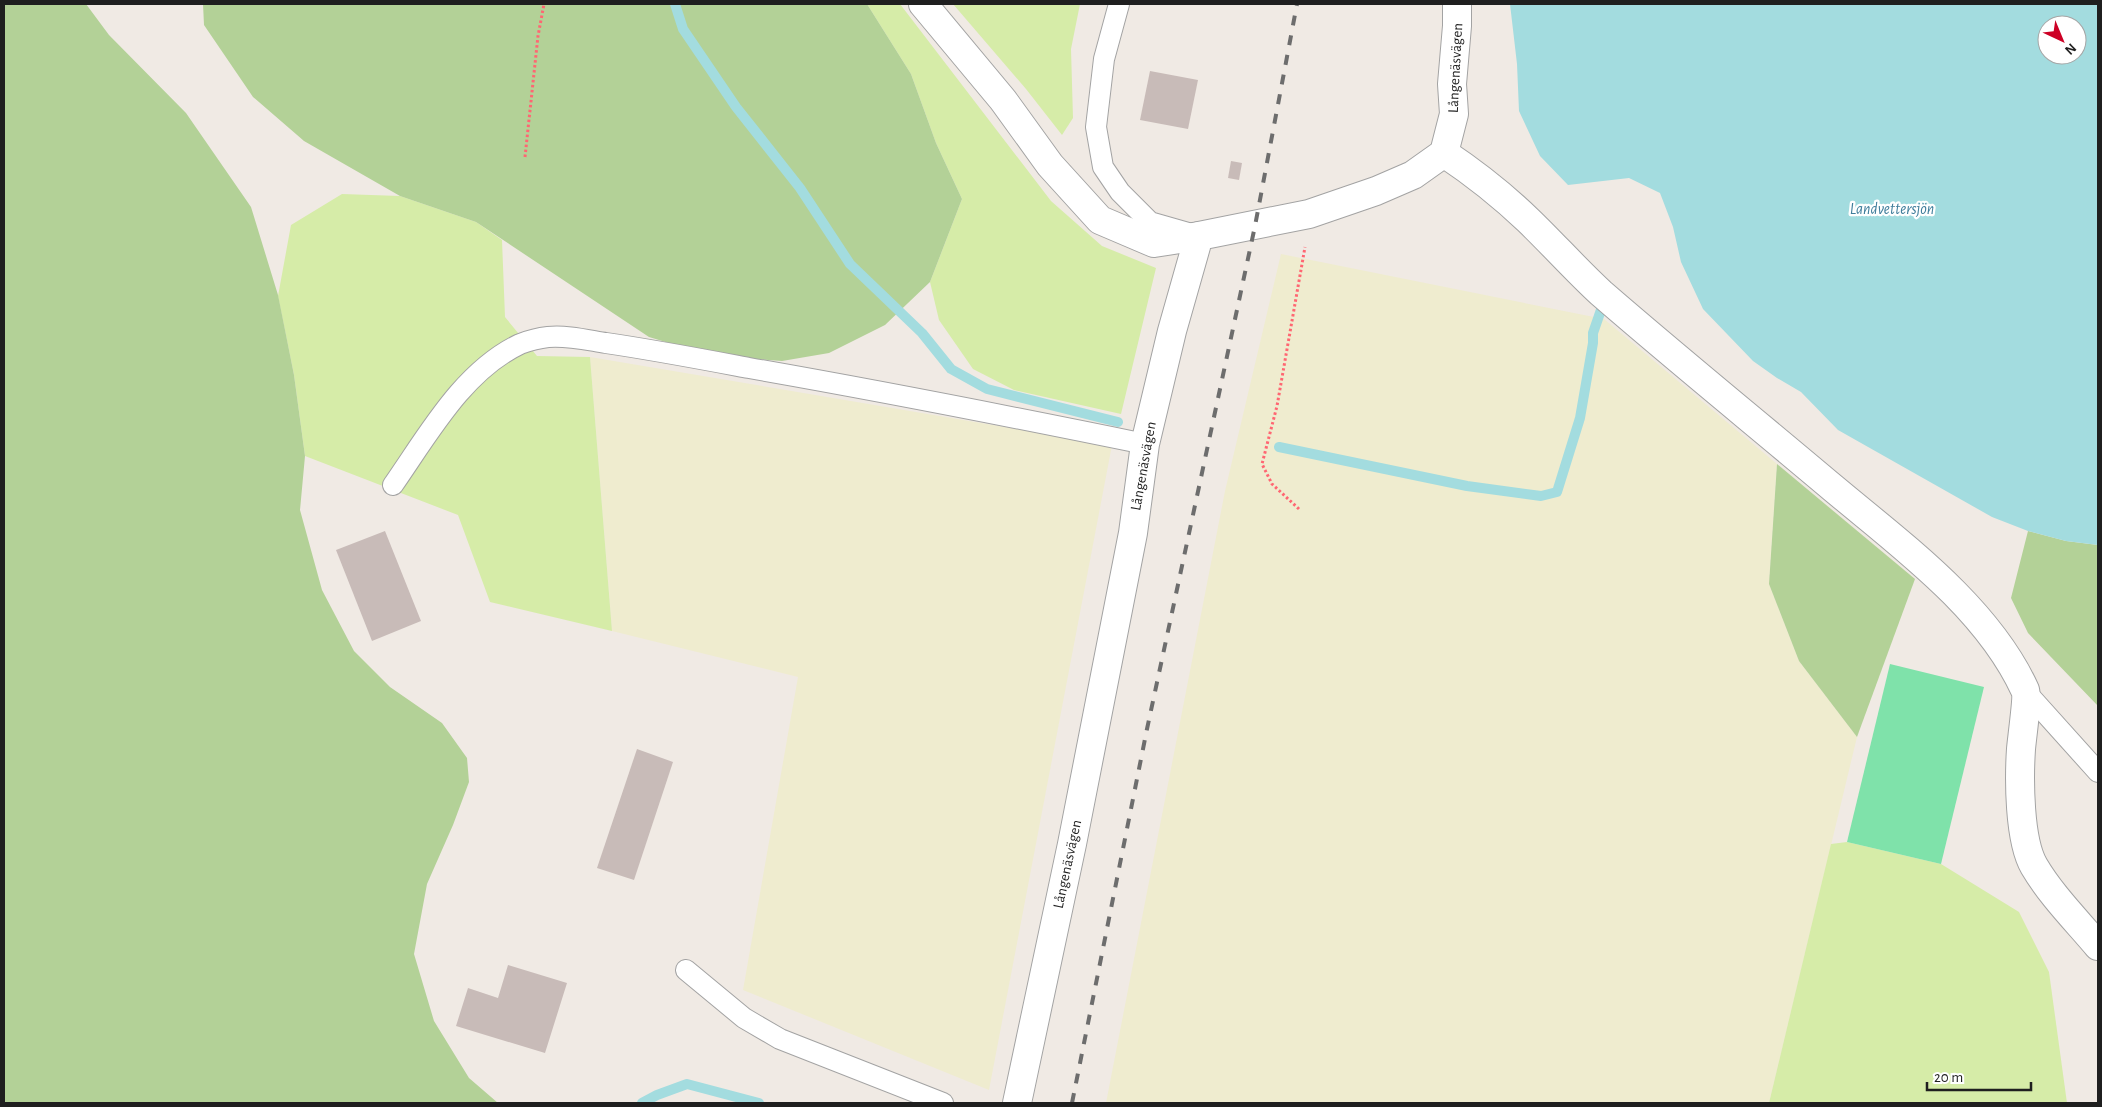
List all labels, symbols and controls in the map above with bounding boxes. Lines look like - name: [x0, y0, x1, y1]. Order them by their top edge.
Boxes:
- north arrow: [2037, 15, 2087, 65]
- street label: Långenäsvägen: [1446, 23, 1465, 113]
- text: N: [2062, 40, 2079, 57]
- water label: Landvettersjön: [1850, 201, 1934, 218]
- street label: Långenäsvägen: [1128, 420, 1159, 512]
- street label: Långenäsvägen: [1051, 818, 1084, 910]
- scale bar: [1927, 1060, 2031, 1092]
- text: 20 m: [1934, 1070, 1963, 1085]

